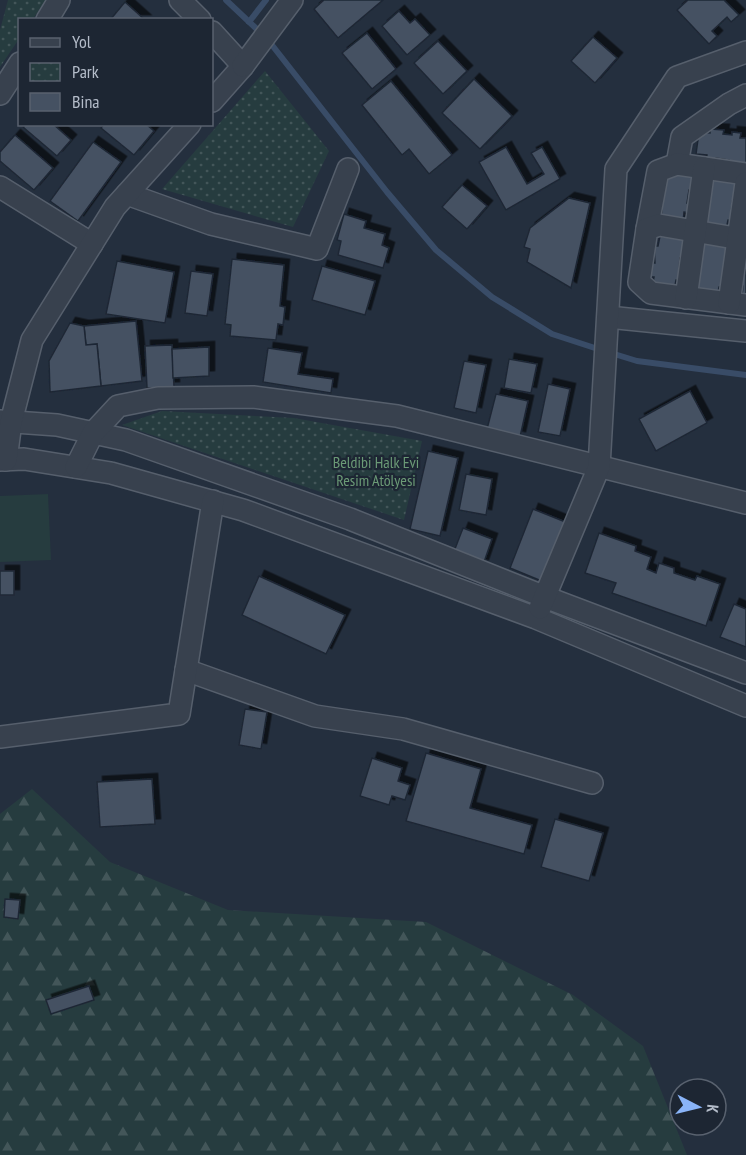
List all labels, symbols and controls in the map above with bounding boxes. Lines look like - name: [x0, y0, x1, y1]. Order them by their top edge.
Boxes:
- legend: [18, 18, 213, 126]
- text: Yol: [72, 30, 92, 53]
- text: Park: [72, 60, 99, 83]
- text: Bina: [72, 90, 100, 113]
- park label: Beldibi Halk Evi Resim Atölyesi: [333, 452, 419, 490]
- north arrow: [668, 1077, 728, 1137]
- text: K: [702, 1103, 723, 1115]

